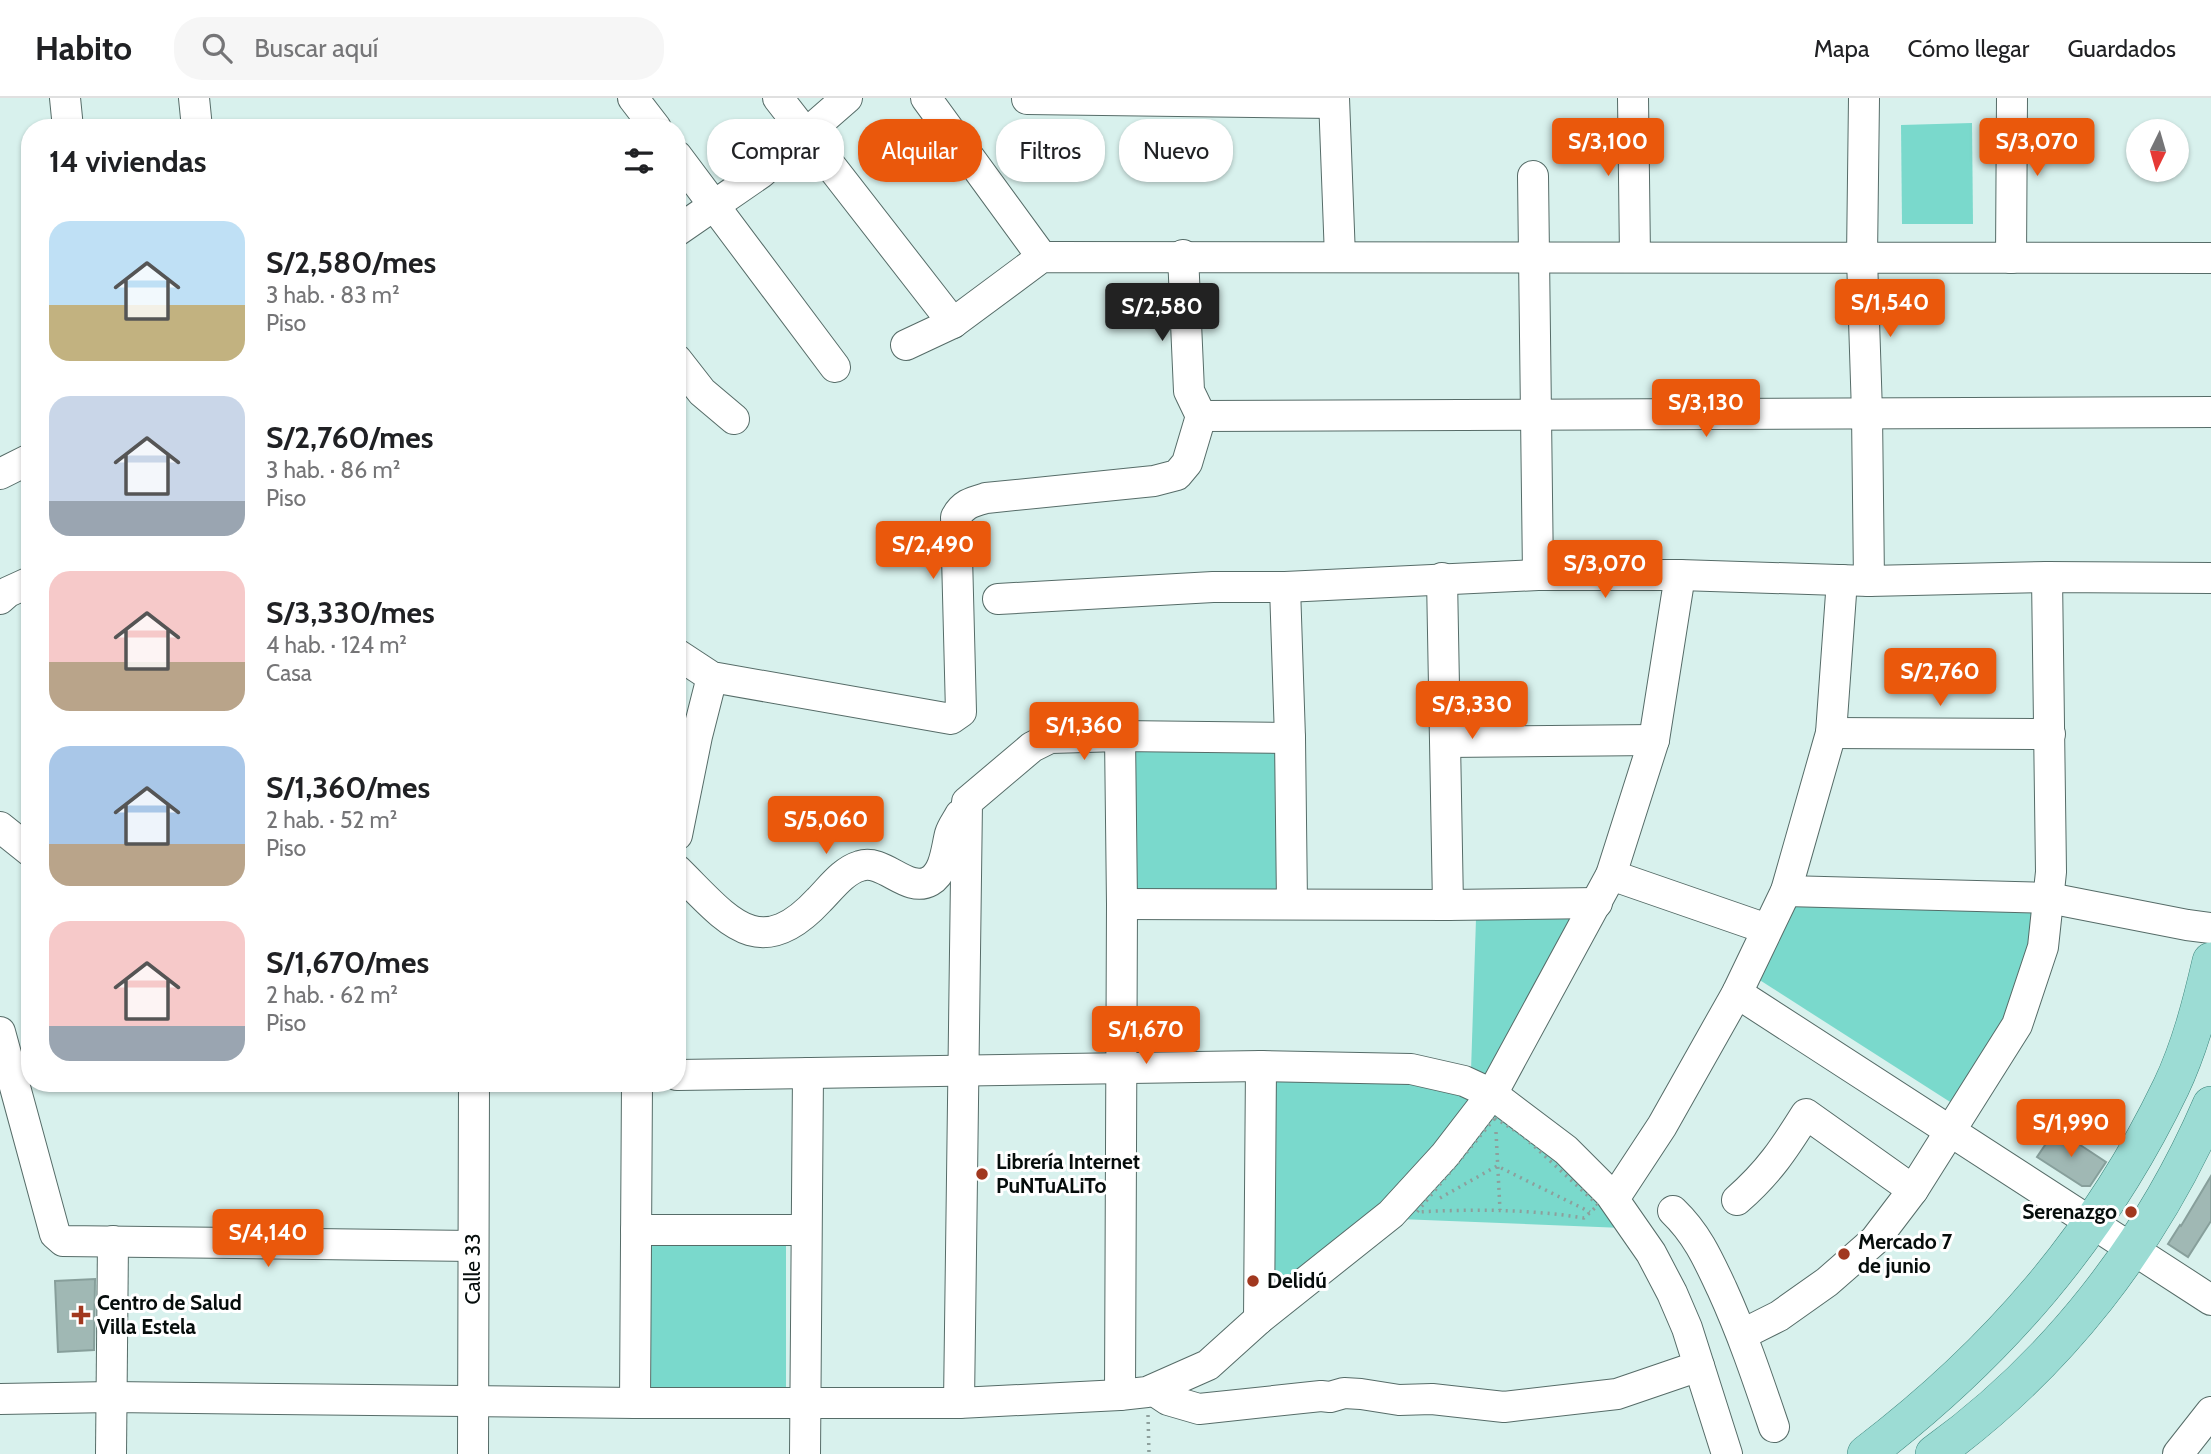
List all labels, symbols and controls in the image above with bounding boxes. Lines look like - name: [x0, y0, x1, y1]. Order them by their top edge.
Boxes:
- search box: [174, 17, 664, 80]
- text: Habito: [35, 28, 132, 68]
- icon: search: [198, 29, 236, 67]
- text: Buscar aquí: [254, 32, 378, 64]
- text: Mapa: [1814, 34, 1870, 63]
- text: Cómo llegar: [1908, 34, 2029, 63]
- text: Guardados: [2067, 34, 2176, 63]
- pin: S/3,100: [1543, 118, 1673, 178]
- pin: S/3,070: [1972, 118, 2102, 178]
- chip: Comprar: [707, 119, 844, 182]
- chip: Alquilar: [858, 119, 982, 182]
- chip: Filtros: [996, 119, 1105, 182]
- chip: Nuevo: [1119, 119, 1233, 182]
- north arrow: [2126, 119, 2189, 182]
- map controls: [2126, 119, 2189, 182]
- text: S/3,100: [1568, 127, 1648, 155]
- text: S/3,070: [1995, 127, 2079, 155]
- icon: filters: [620, 142, 658, 180]
- text: 14 viviendas: [49, 143, 206, 180]
- text: S/2,580/mes: [266, 244, 436, 281]
- icon: home: [105, 249, 189, 333]
- pin: S/1,540: [1825, 280, 1955, 339]
- text: 3 hab. · 83 m²: [266, 281, 400, 309]
- pin: S/2,580: [1097, 284, 1227, 343]
- text: S/1,540: [1851, 288, 1929, 316]
- text: S/2,580: [1121, 292, 1203, 320]
- text: Piso: [266, 309, 306, 337]
- pin: S/3,130: [1641, 380, 1771, 439]
- text: S/3,130: [1668, 388, 1744, 416]
- text: S/2,760/mes: [266, 419, 434, 456]
- icon: home: [105, 424, 189, 508]
- text: 3 hab. · 86 m²: [266, 456, 400, 484]
- text: Piso: [266, 484, 306, 512]
- pin: S/2,490: [868, 522, 998, 581]
- text: S/2,490: [892, 530, 974, 558]
- pin: S/3,070: [1540, 540, 1670, 600]
- text: S/3,070: [1563, 549, 1647, 577]
- text: S/3,330/mes: [266, 594, 435, 631]
- icon: home: [105, 599, 189, 683]
- text: 4 hab. · 124 m²: [266, 631, 407, 659]
- pin: S/2,760: [1875, 648, 2005, 708]
- text: S/2,760: [1900, 657, 1980, 685]
- text: Casa: [266, 659, 312, 687]
- pin: S/3,330: [1407, 682, 1537, 741]
- text: S/3,330: [1432, 690, 1512, 718]
- pin: S/1,360: [1019, 702, 1149, 762]
- text: S/1,360: [1046, 711, 1122, 739]
- text: S/1,360/mes: [266, 769, 430, 806]
- icon: home: [105, 774, 189, 858]
- pin: S/5,060: [761, 796, 891, 856]
- text: S/5,060: [784, 805, 868, 833]
- text: 2 hab. · 52 m²: [266, 806, 397, 834]
- text: Piso: [266, 834, 306, 862]
- text: S/1,670/mes: [266, 944, 429, 981]
- icon: home: [105, 949, 189, 1033]
- text: 2 hab. · 62 m²: [266, 981, 398, 1009]
- pin: S/1,670: [1081, 1006, 1211, 1066]
- text: Piso: [266, 1009, 306, 1037]
- text: S/1,670: [1108, 1015, 1184, 1043]
- pin: S/1,990: [2006, 1100, 2136, 1159]
- text: S/1,990: [2032, 1108, 2110, 1136]
- place label: Librería Internet PuNTuALiTo: [996, 1149, 1140, 1198]
- marker: Librería Internet PuNTuALiTo: [974, 1166, 990, 1182]
- place label: Serenazgo: [2022, 1199, 2117, 1224]
- marker: Serenazgo: [2123, 1204, 2139, 1220]
- pin: S/4,140: [203, 1210, 333, 1269]
- text: S/4,140: [229, 1218, 307, 1246]
- place label: Mercado 7 de junio: [1858, 1229, 1952, 1278]
- street label: Calle 33: [460, 1233, 485, 1305]
- marker: Mercado 7 de junio: [1836, 1246, 1852, 1262]
- place label: Delidú: [1267, 1268, 1327, 1293]
- marker: Delidú: [1245, 1273, 1261, 1289]
- place label: Centro de Salud Villa Estela: [97, 1290, 242, 1339]
- marker: Centro de Salud Villa Estela: [71, 1305, 91, 1325]

